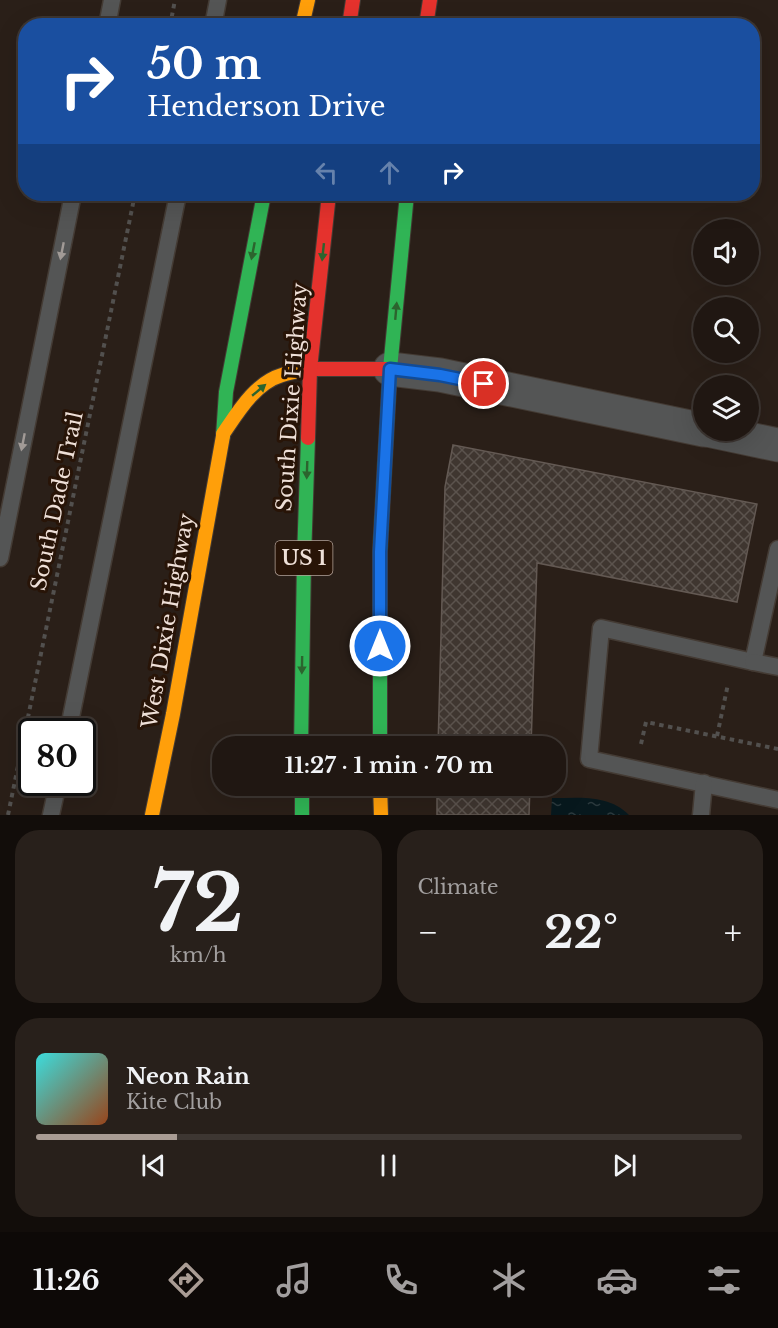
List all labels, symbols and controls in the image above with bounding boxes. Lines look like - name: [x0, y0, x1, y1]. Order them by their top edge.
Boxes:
- text: 50 m: [147, 38, 261, 90]
- icon: right: [48, 42, 126, 120]
- text: Henderson Drive: [147, 90, 385, 123]
- icon: left: [310, 156, 343, 189]
- icon: ahead: [373, 156, 406, 189]
- icon: right: [436, 156, 469, 189]
- map controls: [693, 219, 759, 441]
- button: sound: [693, 219, 759, 285]
- one-way arrow: [57, 242, 66, 261]
- one-way arrow: [248, 242, 257, 261]
- one-way arrow: [318, 242, 328, 261]
- street label: South Dixie Highway: [271, 281, 313, 512]
- button: search: [693, 297, 759, 363]
- one-way arrow: [391, 302, 401, 321]
- pin: [458, 358, 509, 409]
- icon: arrive: [467, 367, 500, 400]
- button: layers: [693, 375, 759, 441]
- one-way arrow: [251, 384, 266, 397]
- street label: South Dade Trail: [25, 409, 89, 593]
- one-way arrow: [18, 433, 27, 452]
- one-way arrow: [302, 460, 311, 479]
- street label: West Dixie Highway: [136, 511, 200, 732]
- road number: US 1: [276, 541, 332, 575]
- position arrow: [348, 614, 412, 678]
- one-way arrow: [297, 655, 306, 674]
- speed limit sign: 80: [18, 718, 96, 796]
- text: 11:27 · 1 min · 70 m: [285, 752, 493, 779]
- text: 72: [153, 855, 244, 952]
- text: Climate: [418, 875, 498, 899]
- text: 22°: [544, 904, 618, 960]
- text: −: [418, 912, 438, 953]
- text: +: [724, 912, 742, 953]
- text: km/h: [170, 943, 227, 967]
- text: Neon Rain: [126, 1063, 250, 1090]
- text: Kite Club: [126, 1090, 222, 1114]
- icon: previous: [137, 1149, 170, 1182]
- icon: pause: [372, 1149, 405, 1182]
- icon: next: [608, 1149, 641, 1182]
- icon: directions: [165, 1259, 207, 1301]
- icon: music: [273, 1259, 315, 1301]
- icon: phone: [380, 1259, 422, 1301]
- icon: climate: [488, 1259, 530, 1301]
- icon: car: [596, 1259, 638, 1301]
- icon: filters: [703, 1259, 745, 1301]
- text: 11:26: [33, 1264, 100, 1297]

